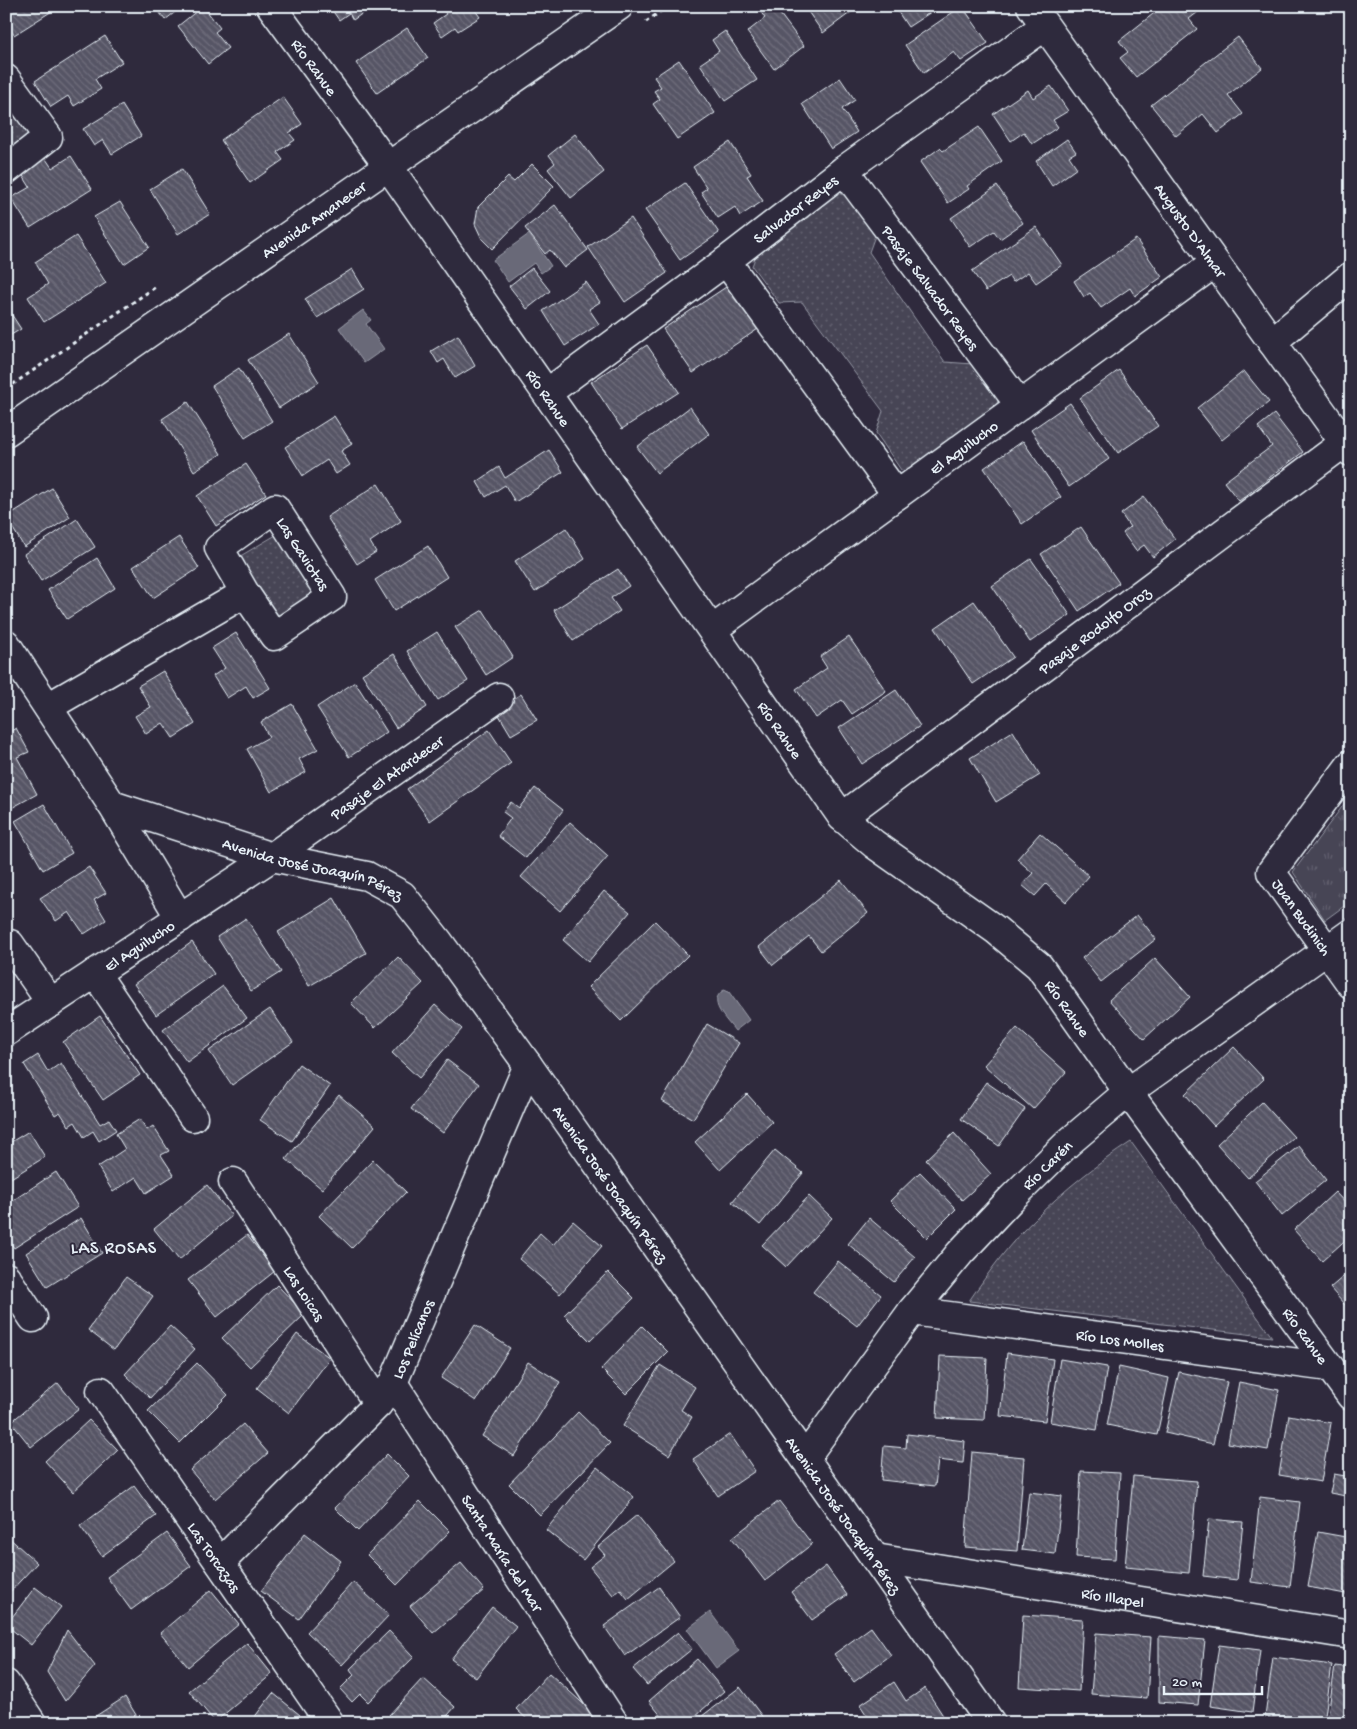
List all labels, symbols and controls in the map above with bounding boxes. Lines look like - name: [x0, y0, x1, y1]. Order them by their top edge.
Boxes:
- street label: Río Rahue: [285, 37, 340, 101]
- street label: Salvador Reyes: [751, 172, 844, 249]
- street label: Avenida Amanecer: [259, 178, 372, 264]
- street label: Augusto D'Almar: [1148, 181, 1229, 283]
- street label: Pasaje Salvador Reyes: [875, 222, 982, 356]
- street label: Río Rahue: [520, 367, 573, 432]
- street label: El Aguilucho: [927, 418, 1003, 481]
- street label: Las Gaviotas: [270, 515, 332, 596]
- street label: Pasaje Rodolfo Oroz: [1035, 584, 1156, 681]
- street label: Río Rahue: [751, 699, 805, 764]
- street label: Pasaje El Atardecer: [327, 732, 449, 826]
- street label: Avenida José Joaquín Pérez: [219, 835, 406, 907]
- street label: Juan Budinich: [1266, 876, 1334, 961]
- street label: El Aguilucho: [102, 918, 179, 978]
- street label: Río Rahue: [1039, 977, 1093, 1042]
- street label: Avenida José Joaquín Pérez: [546, 1103, 671, 1269]
- street label: Río Carén: [1020, 1138, 1078, 1196]
- district label: LAS ROSAS: [71, 1239, 157, 1260]
- street label: Las Loicas: [277, 1263, 328, 1327]
- street label: Los Pelícanos: [390, 1297, 441, 1383]
- street label: Río Rahue: [1277, 1305, 1331, 1370]
- street label: Río Los Molles: [1075, 1327, 1166, 1358]
- street label: Avenida José Joaquín Pérez: [779, 1434, 904, 1600]
- street label: Santa María del Mar: [455, 1492, 546, 1617]
- street label: Las Torcazas: [182, 1520, 244, 1598]
- street label: Río Illapel: [1080, 1585, 1145, 1614]
- scale bar: [1164, 1664, 1262, 1696]
- text: 20 m: [1172, 1674, 1202, 1692]

